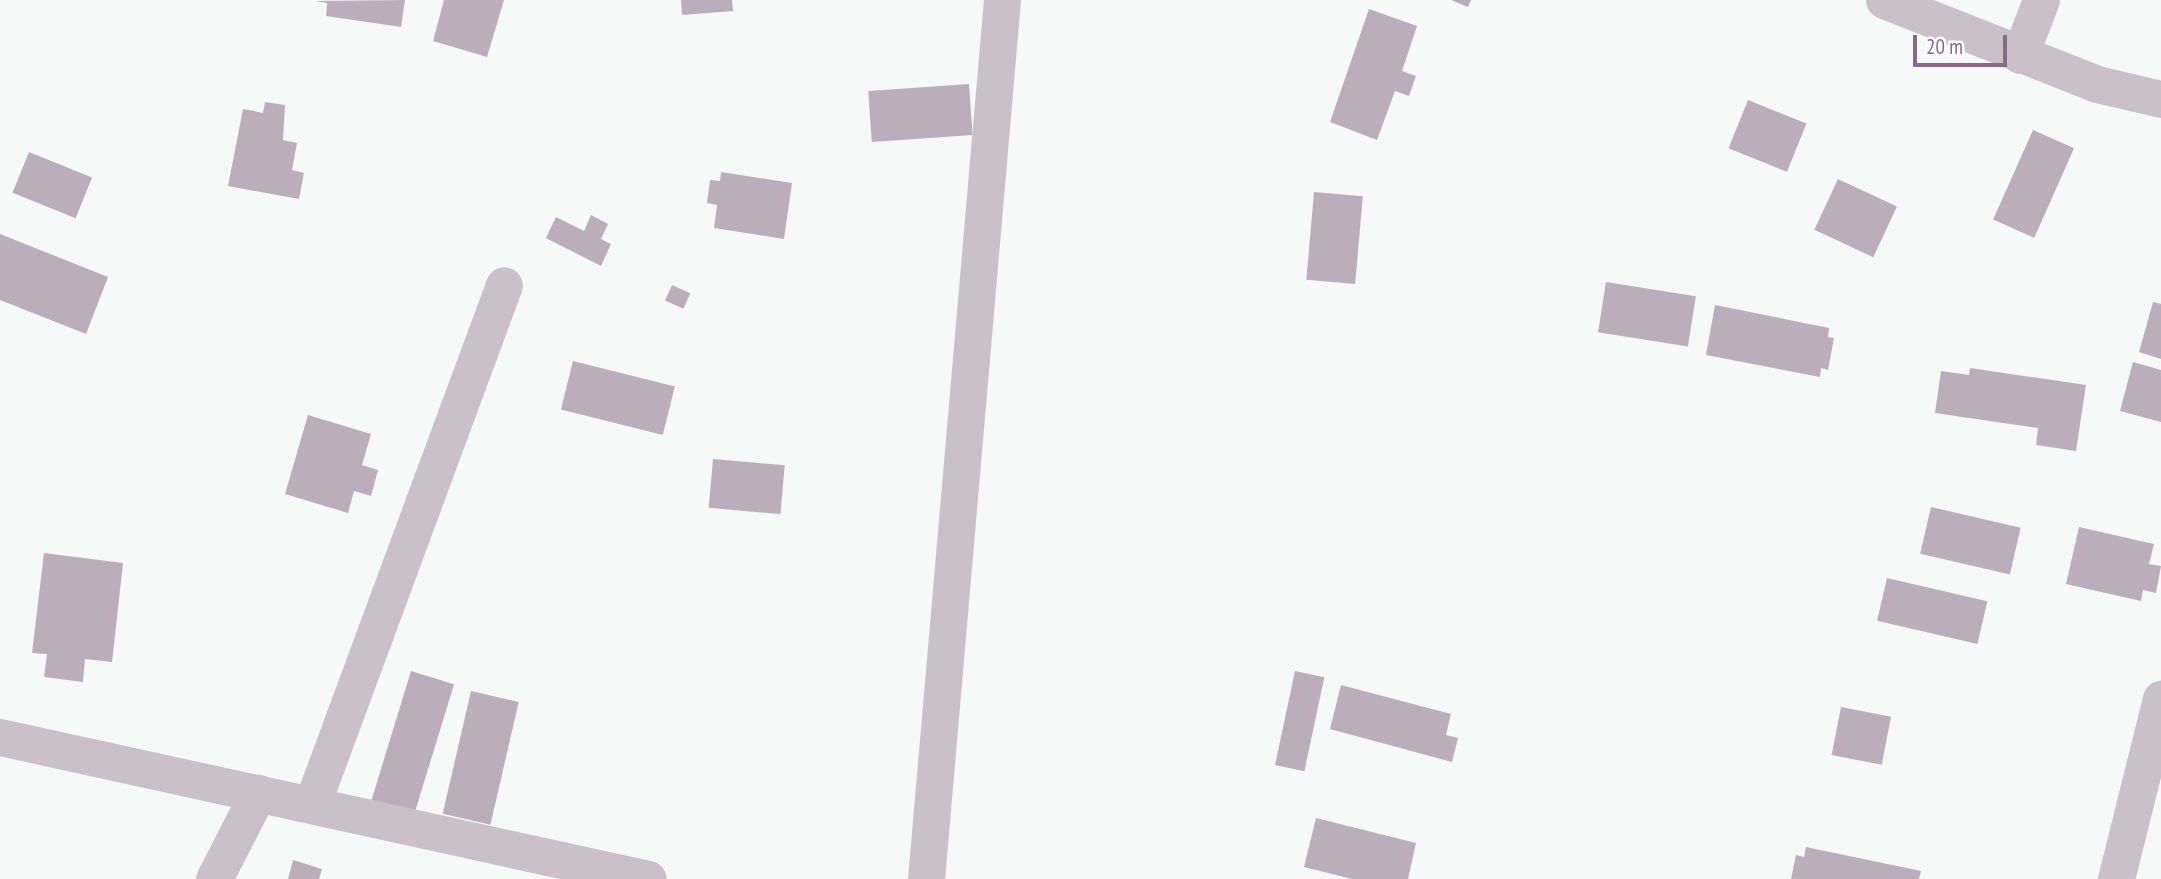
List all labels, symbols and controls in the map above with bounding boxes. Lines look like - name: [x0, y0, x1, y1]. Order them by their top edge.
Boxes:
- scale bar: [1916, 21, 2010, 65]
- text: 20 m: [1926, 33, 1963, 60]

